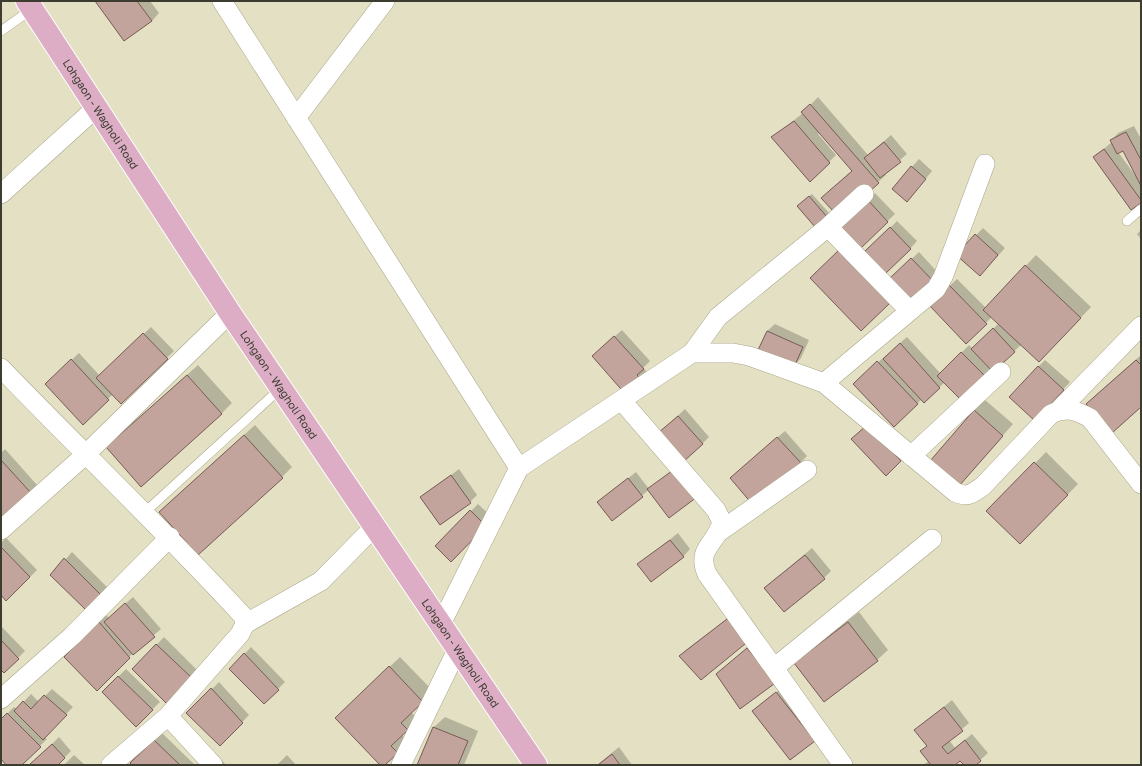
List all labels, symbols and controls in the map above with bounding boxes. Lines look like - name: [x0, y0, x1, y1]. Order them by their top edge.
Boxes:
- street label: Lohgaon - Wagholi Road: [61, 57, 141, 171]
- street label: Lohgaon - Wagholi Road: [238, 328, 320, 441]
- street label: Lohgaon - Wagholi Road: [419, 596, 502, 710]

